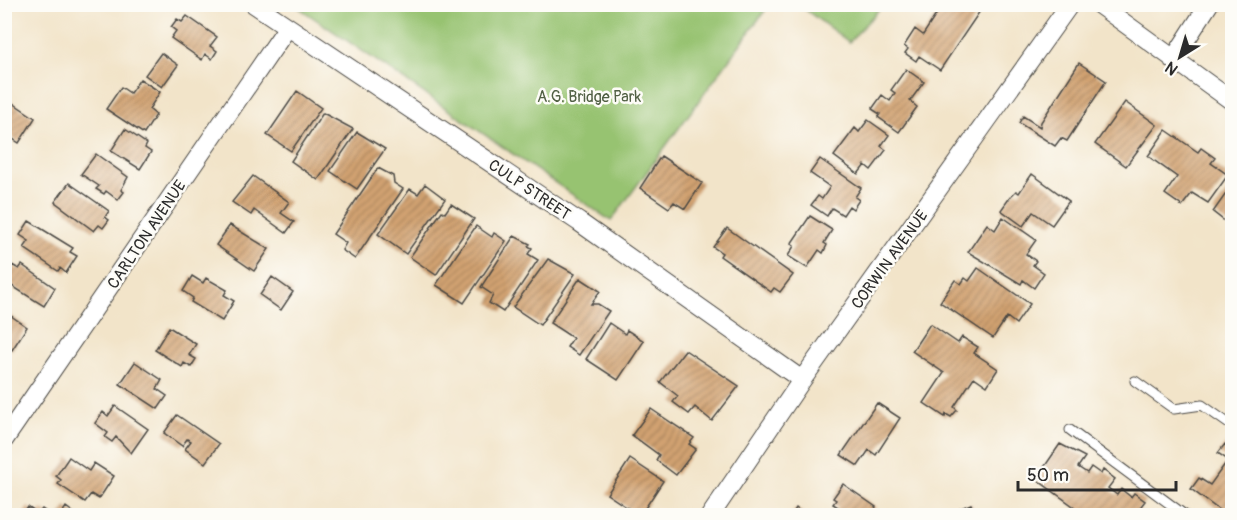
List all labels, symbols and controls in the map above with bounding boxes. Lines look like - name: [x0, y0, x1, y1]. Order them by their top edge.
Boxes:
- north arrow: [1150, 27, 1210, 87]
- text: N: [1161, 57, 1182, 79]
- park label: A.G. Bridge Park: [537, 87, 641, 107]
- street label: CULP STREET: [485, 155, 574, 225]
- street label: CARLTON AVENUE: [103, 176, 191, 293]
- street label: CORWIN AVENUE: [847, 206, 932, 313]
- scale bar: [1018, 454, 1176, 492]
- text: 50 m: [1027, 464, 1069, 487]

